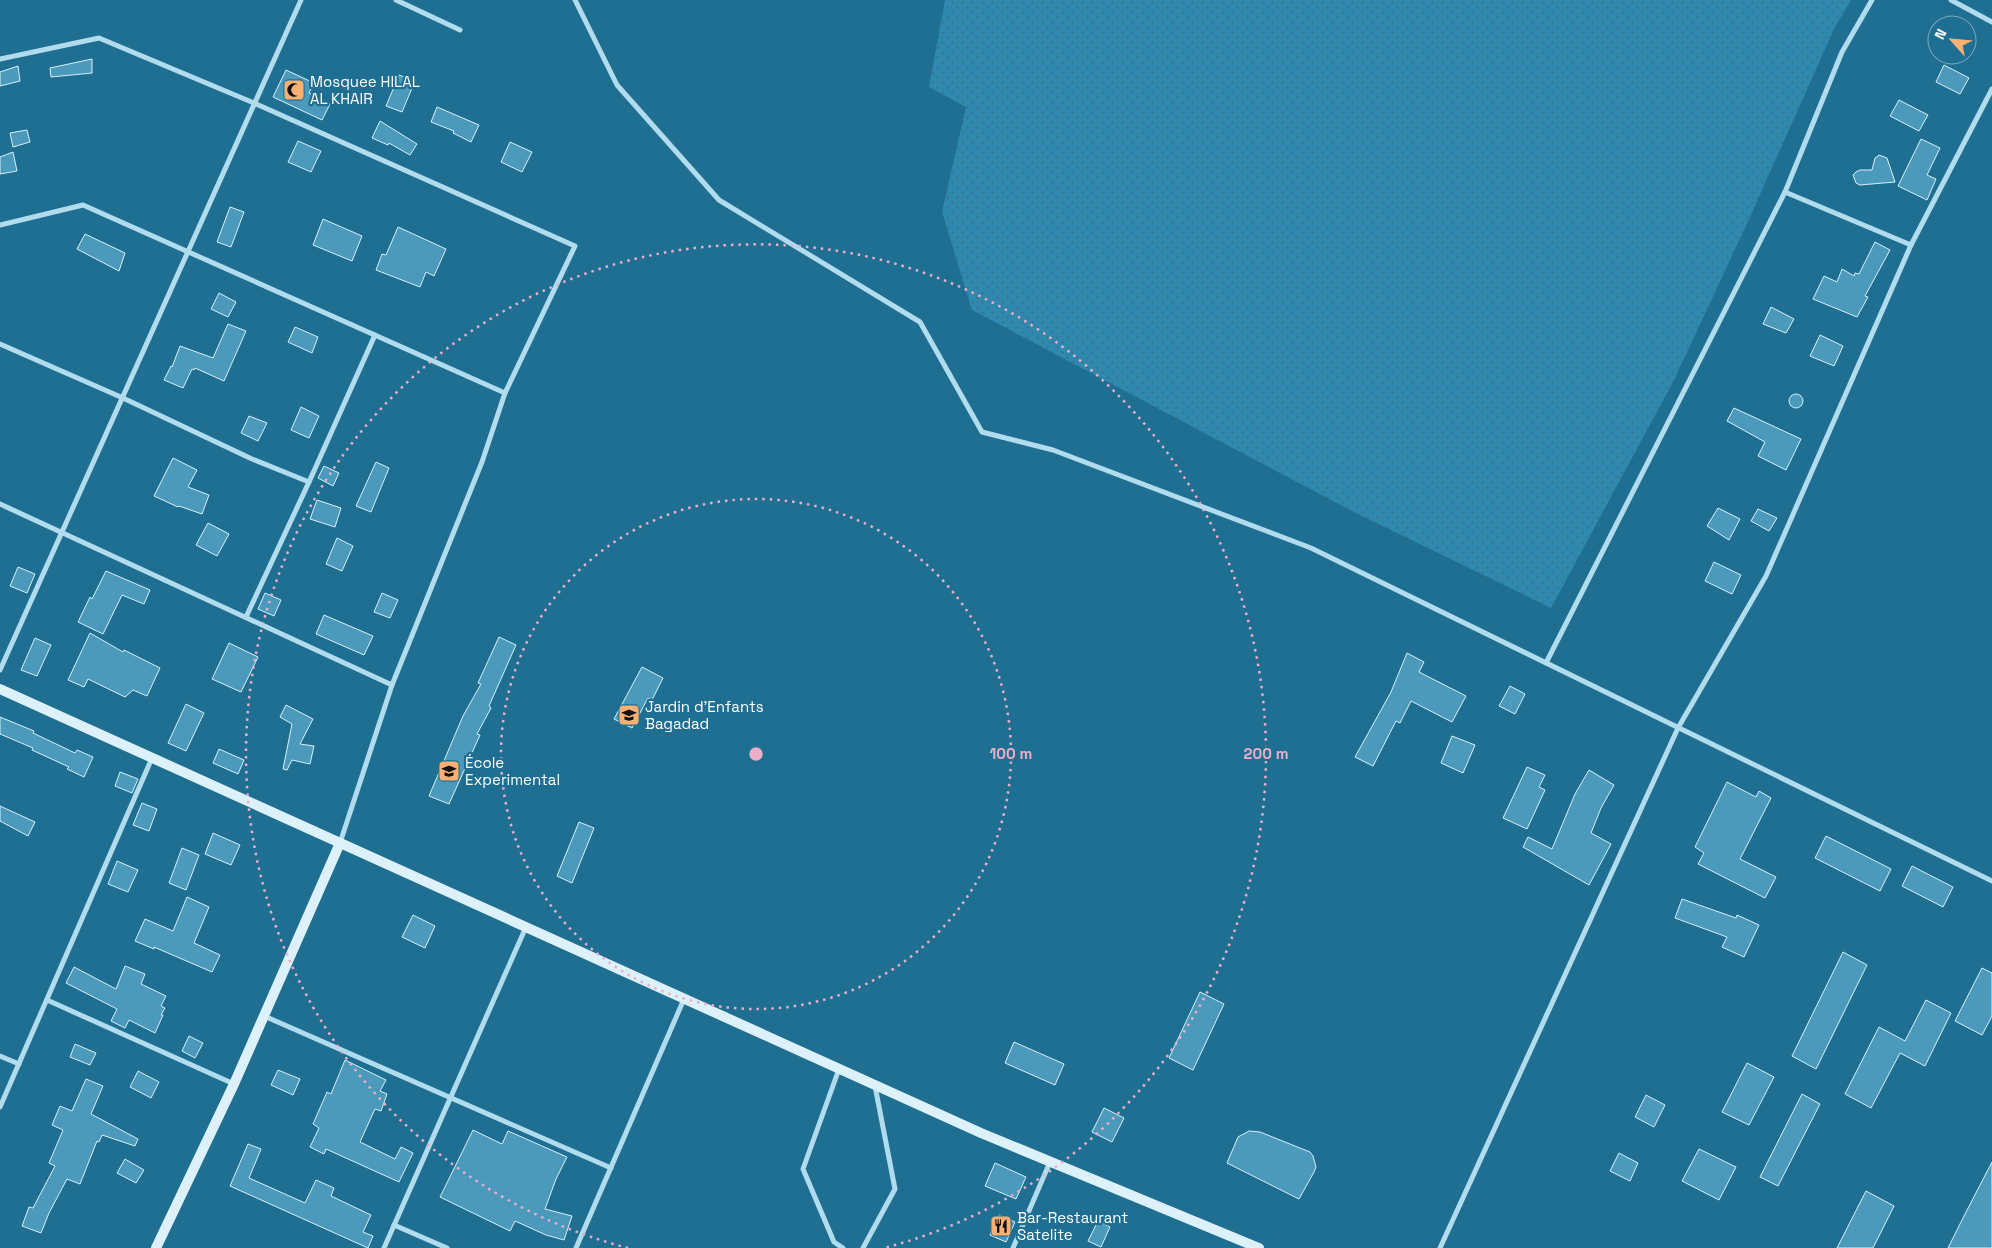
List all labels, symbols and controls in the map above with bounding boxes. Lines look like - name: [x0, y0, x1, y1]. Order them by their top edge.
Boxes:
- north arrow: [1927, 15, 1977, 65]
- text: N: [1930, 26, 1951, 42]
- place label: Mosquee HILAL AL KHAIR: [310, 72, 420, 108]
- mosque icon: Mosquee HILAL AL KHAIR: [282, 78, 306, 102]
- place label: Jardin d’Enfants Bagadad: [645, 697, 764, 733]
- school or university icon: Jardin d’Enfants Bagadad: [617, 703, 641, 727]
- text: 100 m: [990, 744, 1032, 763]
- text: 200 m: [1244, 744, 1288, 763]
- centre of rings: [747, 745, 765, 763]
- place label: École Experimental: [465, 753, 560, 789]
- school or university icon: École Experimental: [437, 759, 461, 783]
- place label: Bar-Restaurant Satelite: [1017, 1208, 1128, 1244]
- restaurant icon: Bar-Restaurant Satelite: [989, 1214, 1013, 1238]

